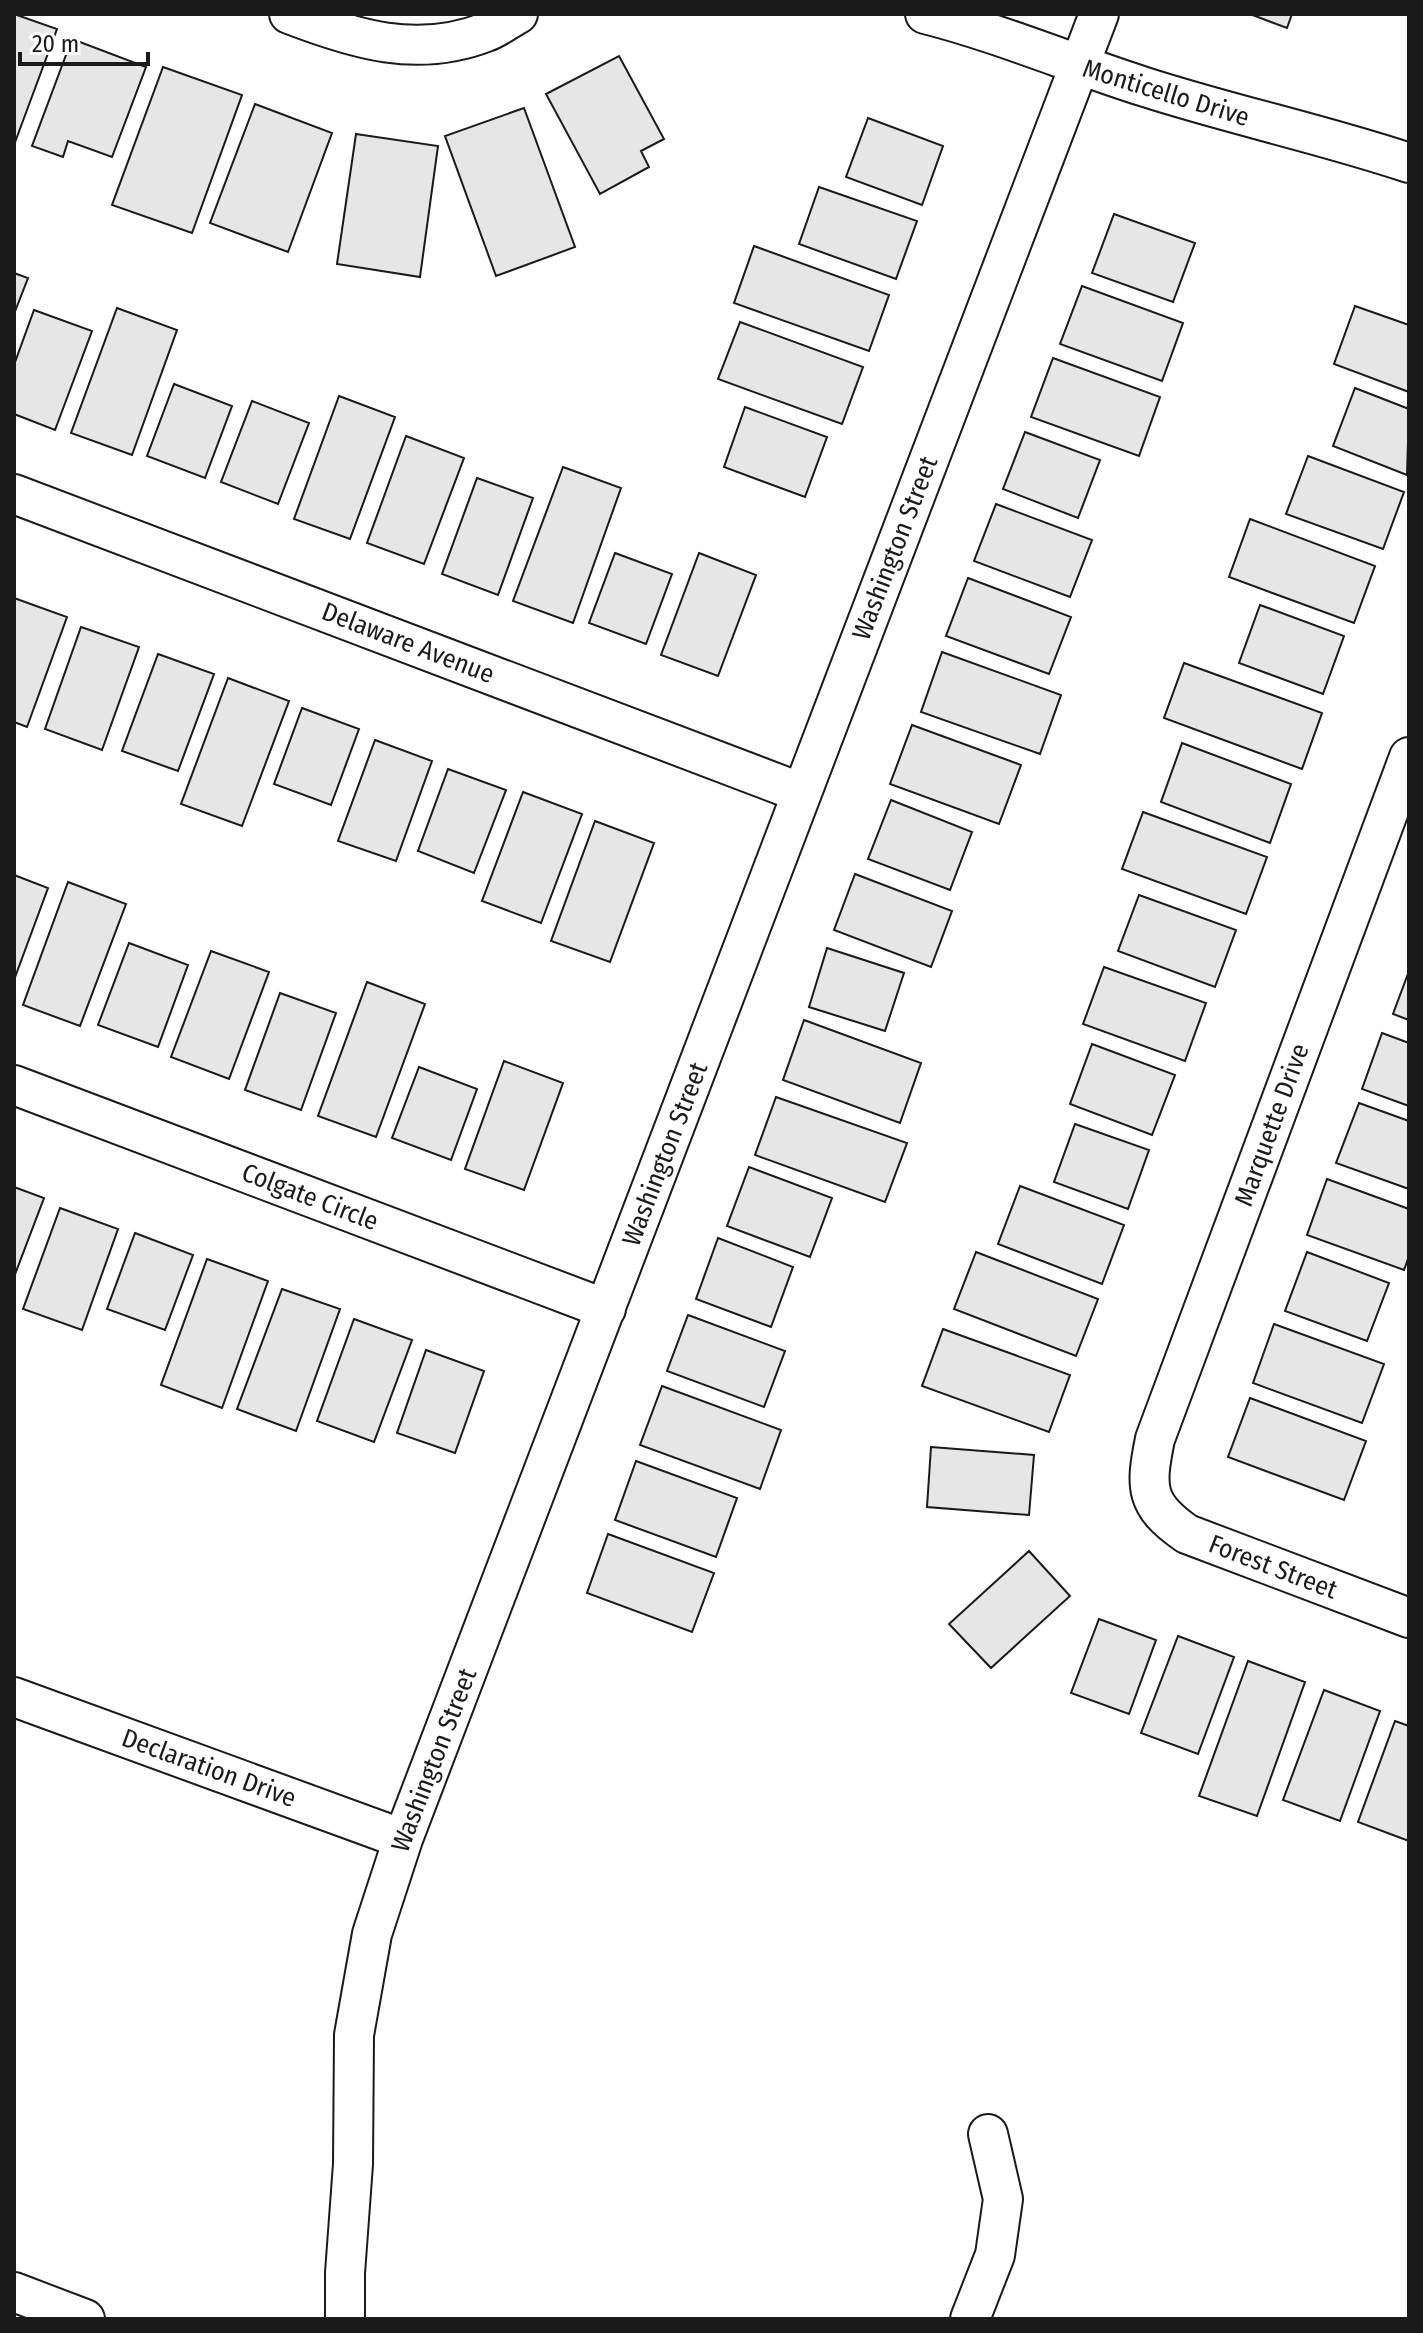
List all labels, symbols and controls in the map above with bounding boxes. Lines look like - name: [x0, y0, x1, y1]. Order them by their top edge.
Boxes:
- scale bar: [20, 16, 148, 66]
- text: 20 m: [32, 30, 79, 58]
- street label: Monticello Drive: [1079, 53, 1253, 133]
- street label: Washington Street: [846, 451, 944, 644]
- street label: Delaware Avenue: [317, 596, 499, 690]
- street label: Marquette Drive: [1228, 1040, 1316, 1210]
- street label: Washington Street: [616, 1057, 714, 1250]
- street label: Colgate Circle: [237, 1157, 383, 1237]
- street label: Forest Street: [1204, 1528, 1342, 1606]
- street label: Washington Street: [385, 1663, 483, 1856]
- street label: Declaration Drive: [118, 1722, 300, 1814]

